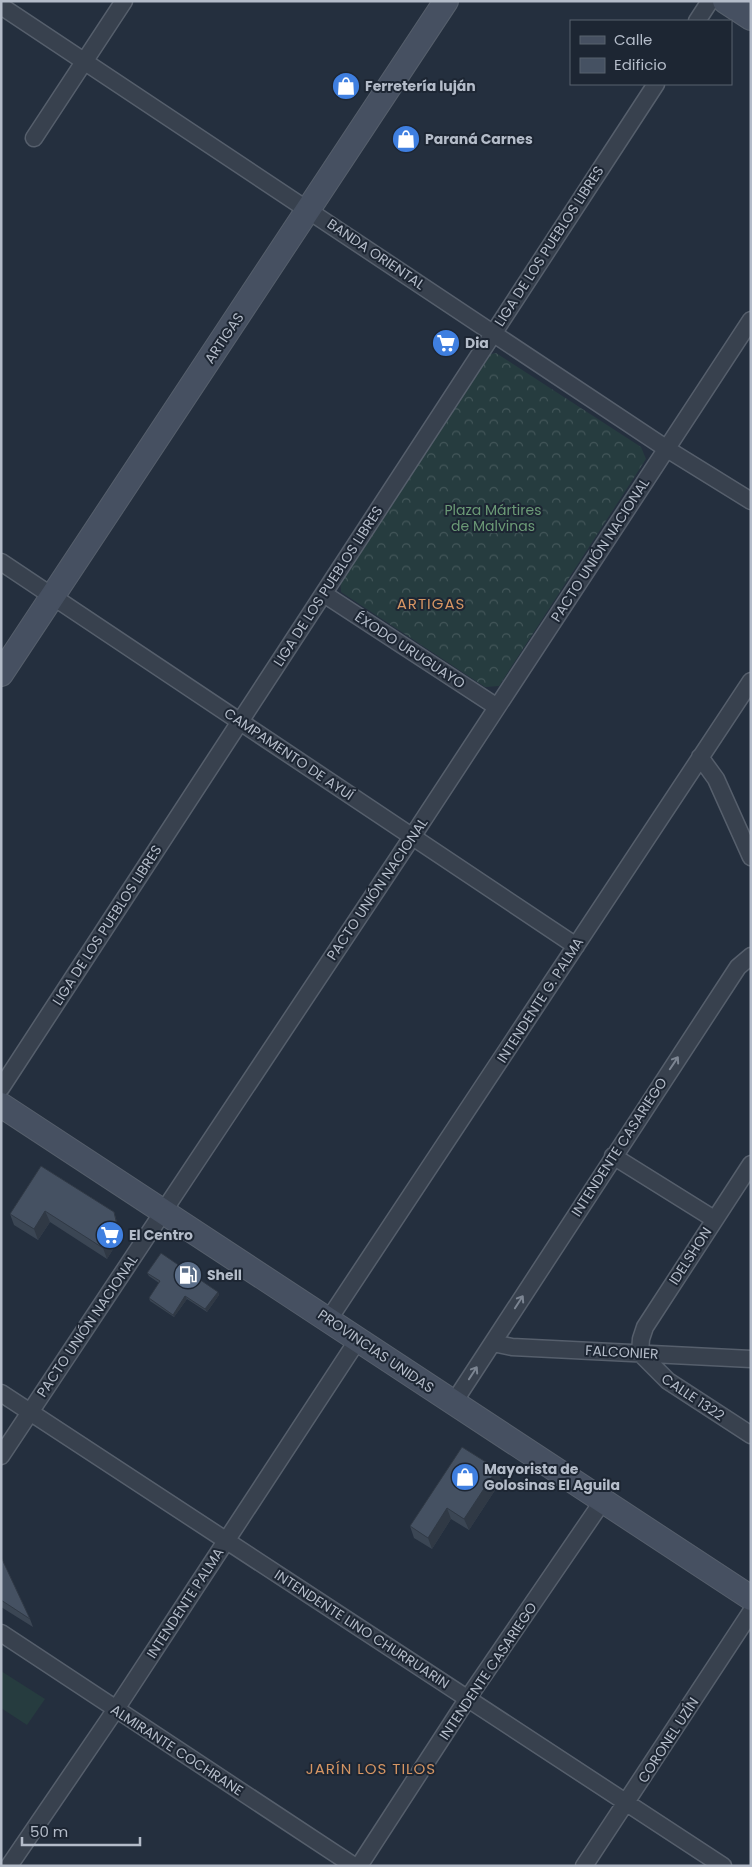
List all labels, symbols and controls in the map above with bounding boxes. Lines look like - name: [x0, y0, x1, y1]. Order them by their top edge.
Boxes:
- legend: [570, 20, 732, 85]
- text: Calle: [614, 29, 652, 50]
- text: Edificio: [614, 54, 667, 75]
- shop icon: Ferretería luján: [331, 71, 361, 101]
- place label: Ferretería luján: [365, 76, 476, 96]
- shop icon: Paraná Carnes: [391, 124, 421, 154]
- place label: Paraná Carnes: [425, 129, 533, 149]
- street label: LIGA DE LOS PUEBLOS LIBRES: [489, 162, 609, 330]
- street label: BANDA ORIENTAL: [323, 214, 429, 294]
- street label: ARTIGAS: [200, 309, 248, 367]
- supermarket icon: Dia: [431, 328, 461, 358]
- place label: Dia: [465, 333, 489, 353]
- street label: PACTO UNIÓN NACIONAL: [546, 474, 654, 626]
- park label: Plaza Mártires de Malvinas: [444, 500, 542, 536]
- street label: LIGA DE LOS PUEBLOS LIBRES: [268, 502, 388, 670]
- district label: ARTIGAS: [397, 593, 465, 614]
- street label: ÉXODO URUGUAYO: [351, 607, 469, 693]
- street label: CAMPAMENTO DE AYUÍ: [220, 703, 358, 805]
- street label: PACTO UNIÓN NACIONAL: [322, 814, 432, 964]
- street label: LIGA DE LOS PUEBLOS LIBRES: [47, 841, 167, 1009]
- street label: INTENDENTE G. PALMA: [492, 933, 588, 1067]
- one-way arrow: [669, 1056, 679, 1070]
- street label: INTENDENTE CASARIEGO: [566, 1074, 672, 1220]
- supermarket icon: El Centro: [95, 1220, 125, 1250]
- street label: IDELSHON: [664, 1223, 716, 1289]
- place label: El Centro: [129, 1225, 193, 1245]
- street label: PACTO UNIÓN NACIONAL: [32, 1251, 142, 1401]
- fuel station icon: Shell: [173, 1260, 203, 1290]
- place label: Shell: [207, 1265, 242, 1285]
- one-way arrow: [514, 1295, 524, 1309]
- street label: PROVINCIAS UNIDAS: [314, 1305, 438, 1397]
- street label: FALCONIER: [585, 1340, 659, 1364]
- one-way arrow: [468, 1366, 478, 1380]
- street label: CALLE 1322: [658, 1369, 728, 1425]
- place label: Mayorista de Golosinas El Aguila: [484, 1459, 620, 1495]
- shop icon: Mayorista de Golosinas El Aguila: [450, 1462, 480, 1492]
- street label: INTENDENTE PALMA: [142, 1544, 228, 1662]
- street label: INTENDENTE LINO CHURRUARIN: [271, 1565, 453, 1693]
- street label: INTENDENTE CASARIEGO: [434, 1598, 542, 1744]
- street label: CORONEL UZÍN: [633, 1693, 703, 1787]
- street label: ALMIRANTE COCHRANE: [107, 1700, 247, 1800]
- district label: JARÍN LOS TILOS: [306, 1758, 436, 1779]
- scale bar: [22, 1814, 140, 1846]
- text: 50 m: [30, 1821, 68, 1842]

